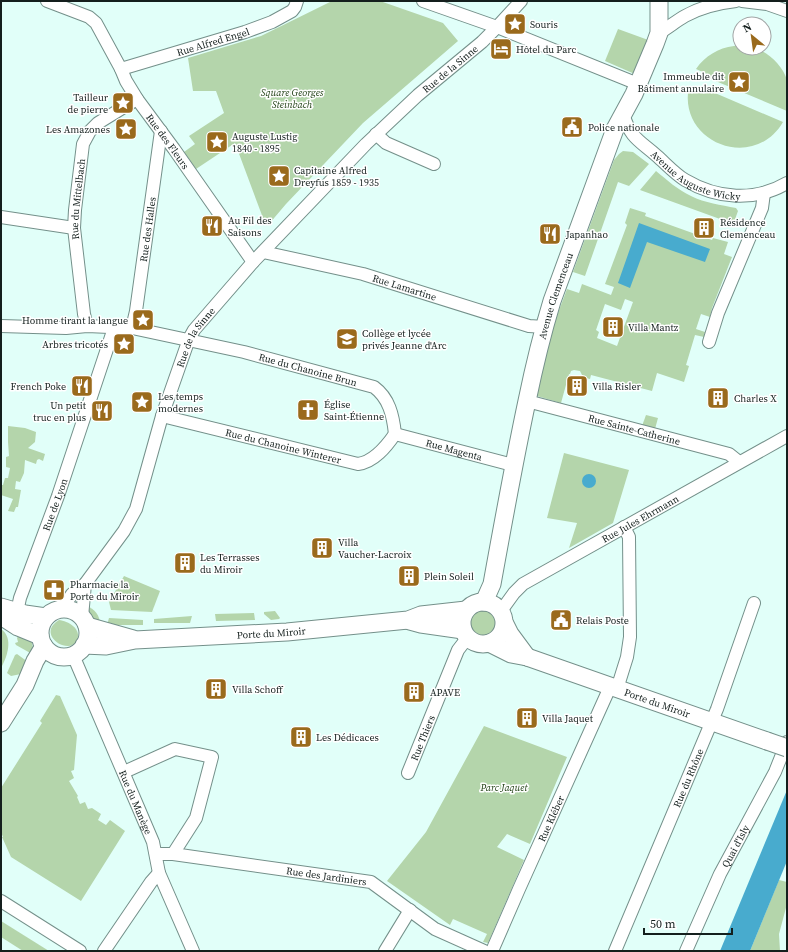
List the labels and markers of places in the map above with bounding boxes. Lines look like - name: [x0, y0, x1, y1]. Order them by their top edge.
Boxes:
- place icon: Souris: [502, 11, 528, 37]
- place label: Souris: [530, 18, 558, 31]
- hotel icon: Hôtel du Parc: [488, 36, 514, 62]
- place label: Hôtel du Parc: [516, 43, 576, 56]
- place icon: Immeuble dit Bâtiment annulaire: [726, 69, 752, 95]
- place label: Immeuble dit Bâtiment annulaire: [638, 70, 725, 95]
- place icon: Tailleur de pierre: [110, 90, 136, 116]
- place label: Tailleur de pierre: [68, 91, 109, 116]
- public building icon: Police nationale: [559, 114, 585, 140]
- place icon: Les Amazones: [113, 116, 139, 142]
- place label: Police nationale: [588, 121, 659, 134]
- place label: Les Amazones: [46, 123, 110, 136]
- place icon: Auguste Lustig 1840 - 1895: [204, 129, 230, 155]
- place label: Auguste Lustig 1840 - 1895: [232, 130, 298, 155]
- place icon: Capitaine Alfred Dreyfus 1859 - 1935: [266, 163, 292, 189]
- place label: Capitaine Alfred Dreyfus 1859 - 1935: [294, 164, 379, 189]
- restaurant icon: Au Fil des Saisons: [199, 213, 225, 239]
- place label: Au Fil des Saisons: [228, 214, 272, 239]
- building icon: Résidence Clemenceau: [691, 215, 717, 241]
- place label: Résidence Clemenceau: [720, 216, 776, 241]
- restaurant icon: Japanhao: [537, 221, 563, 247]
- place label: Japanhao: [565, 228, 608, 241]
- place icon: Homme tirant la langue: [130, 307, 156, 333]
- place label: Homme tirant la langue: [22, 314, 128, 327]
- building icon: Villa Mantz: [600, 314, 626, 340]
- place label: Villa Mantz: [628, 321, 679, 334]
- school or university icon: Collège et lycée privés Jeanne d'Arc: [334, 326, 360, 352]
- place label: Collège et lycée privés Jeanne d'Arc: [362, 327, 447, 352]
- place icon: Arbres tricotés: [111, 331, 137, 357]
- place label: Arbres tricotés: [42, 338, 108, 351]
- restaurant icon: French Poke: [69, 373, 95, 399]
- building icon: Villa Risler: [564, 373, 590, 399]
- place label: French Poke: [11, 380, 66, 393]
- place label: Villa Risler: [592, 380, 642, 393]
- building icon: Charles X: [705, 385, 731, 411]
- place icon: Les temps modernes: [129, 389, 155, 415]
- place label: Les temps modernes: [158, 390, 203, 415]
- place label: Charles X: [734, 392, 777, 405]
- church icon: Église Saint-Étienne: [295, 397, 321, 423]
- restaurant icon: Un petit truc en plus: [89, 398, 115, 424]
- place label: Église Saint-Étienne: [324, 398, 384, 423]
- place label: Un petit truc en plus: [33, 399, 87, 424]
- building icon: Villa Vaucher-Lacroix: [309, 535, 335, 561]
- place label: Villa Vaucher-Lacroix: [338, 536, 412, 561]
- building icon: Les Terrasses du Miroir: [172, 550, 198, 576]
- place label: Les Terrasses du Miroir: [200, 551, 260, 576]
- building icon: Plein Soleil: [396, 563, 422, 589]
- place label: Plein Soleil: [424, 570, 474, 583]
- pharmacy icon: Pharmacie la Porte du Miroir: [41, 577, 67, 603]
- place label: Pharmacie la Porte du Miroir: [70, 578, 140, 603]
- public building icon: Relais Poste: [548, 607, 574, 633]
- place label: Relais Poste: [576, 614, 629, 627]
- building icon: Villa Schoff: [203, 676, 229, 702]
- building icon: APAVE: [401, 679, 427, 705]
- place label: Villa Schoff: [232, 683, 284, 696]
- place label: APAVE: [430, 686, 460, 699]
- building icon: Villa Jaquet: [514, 705, 540, 731]
- place label: Villa Jaquet: [542, 712, 594, 725]
- building icon: Les Dédicaces: [288, 724, 314, 750]
- place label: Les Dédicaces: [316, 731, 379, 744]

